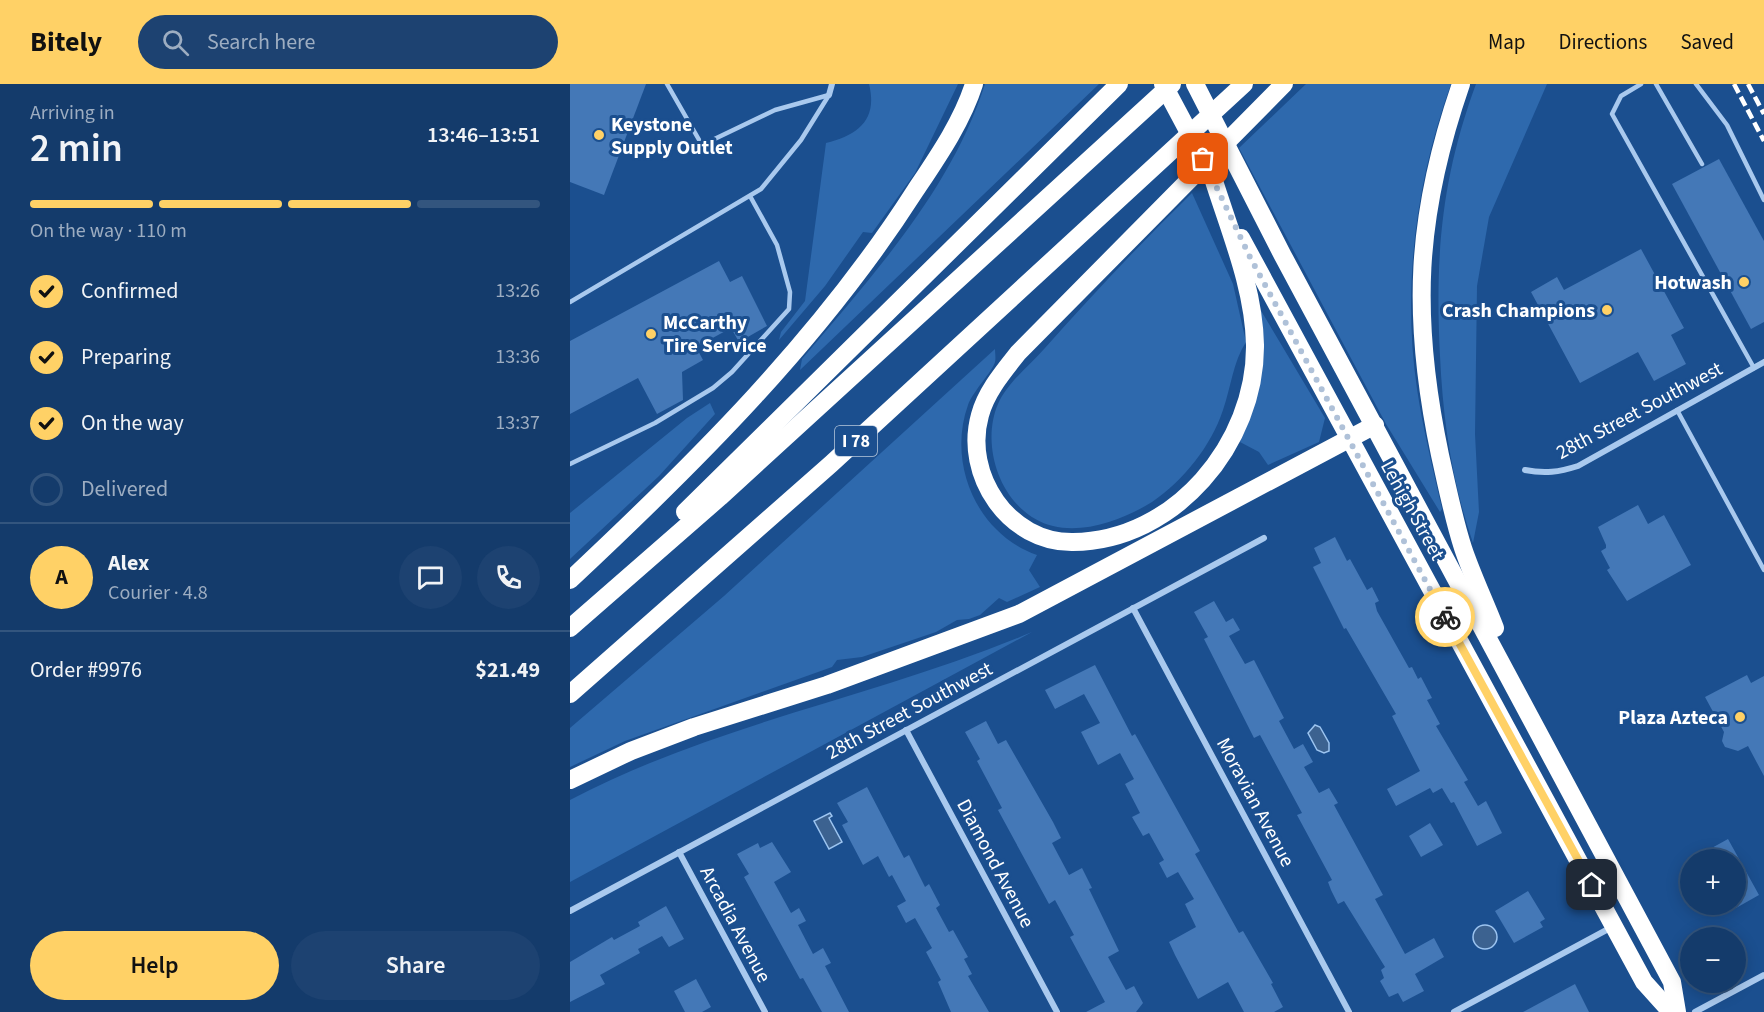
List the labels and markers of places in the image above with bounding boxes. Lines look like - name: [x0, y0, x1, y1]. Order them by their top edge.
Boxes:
- place label: Keystone Supply Outlet: [611, 111, 733, 162]
- marker: Keystone Supply Outlet: [592, 128, 606, 142]
- pin: [1177, 133, 1228, 184]
- place label: Hotwash: [1654, 269, 1732, 297]
- marker: Hotwash: [1737, 275, 1751, 289]
- place label: Crash Champions: [1442, 297, 1595, 325]
- marker: Crash Champions: [1600, 303, 1614, 317]
- place label: McCarthy Tire Service: [663, 309, 767, 360]
- marker: McCarthy Tire Service: [644, 327, 658, 341]
- place label: Plaza Azteca: [1618, 704, 1728, 732]
- marker: Plaza Azteca: [1733, 710, 1747, 724]
- pin: [1566, 859, 1617, 910]

